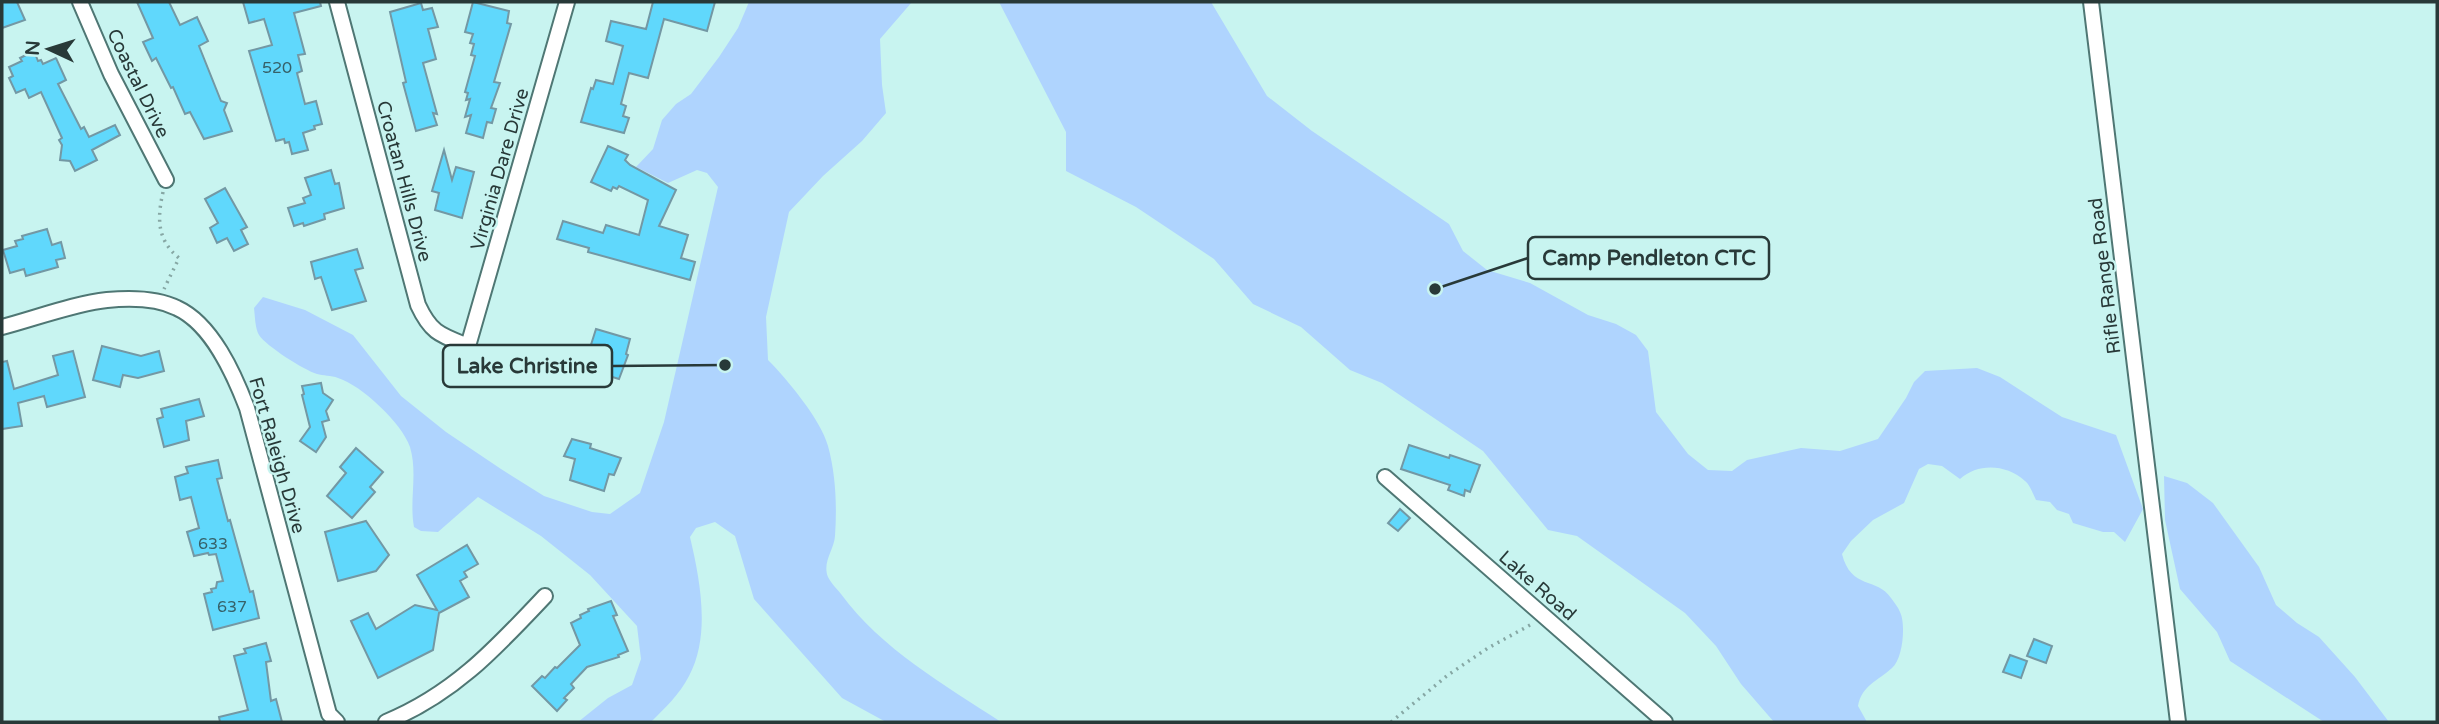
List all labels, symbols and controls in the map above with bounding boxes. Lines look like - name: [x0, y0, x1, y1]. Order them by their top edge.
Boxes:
- north arrow: [14, 14, 84, 84]
- street label: Coastal Drive: [102, 25, 174, 142]
- text: N: [22, 40, 45, 56]
- house number: 520: [262, 58, 292, 78]
- street label: Virginia Dare Drive: [466, 86, 534, 253]
- street label: Croatan Hills Drive: [372, 98, 436, 264]
- street label: Rifle Range Road: [2084, 196, 2125, 355]
- callout: Camp Pendleton CTC: [1528, 237, 1769, 279]
- text: Camp Pendleton CTC: [1542, 246, 1756, 271]
- callout: Lake Christine: [443, 345, 612, 387]
- text: Lake Christine: [456, 354, 598, 379]
- street label: Fort Raleigh Drive: [244, 375, 310, 536]
- house number: 633: [198, 534, 228, 554]
- street label: Lake Road: [1494, 546, 1581, 625]
- house number: 637: [217, 597, 247, 617]

